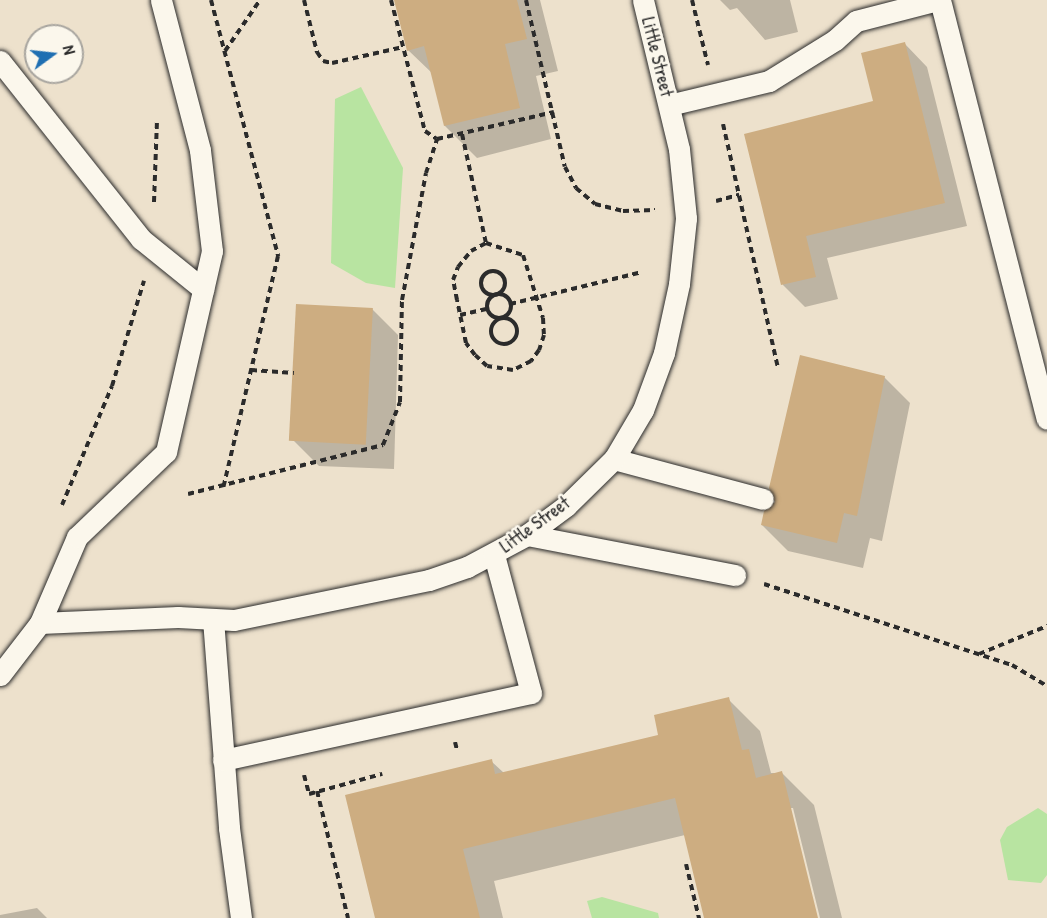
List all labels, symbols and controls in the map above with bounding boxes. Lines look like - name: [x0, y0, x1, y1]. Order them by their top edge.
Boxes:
- street label: Little Street: [637, 15, 677, 99]
- north arrow: [24, 24, 84, 84]
- text: N: [58, 43, 81, 57]
- street label: Little Street: [496, 492, 574, 558]

